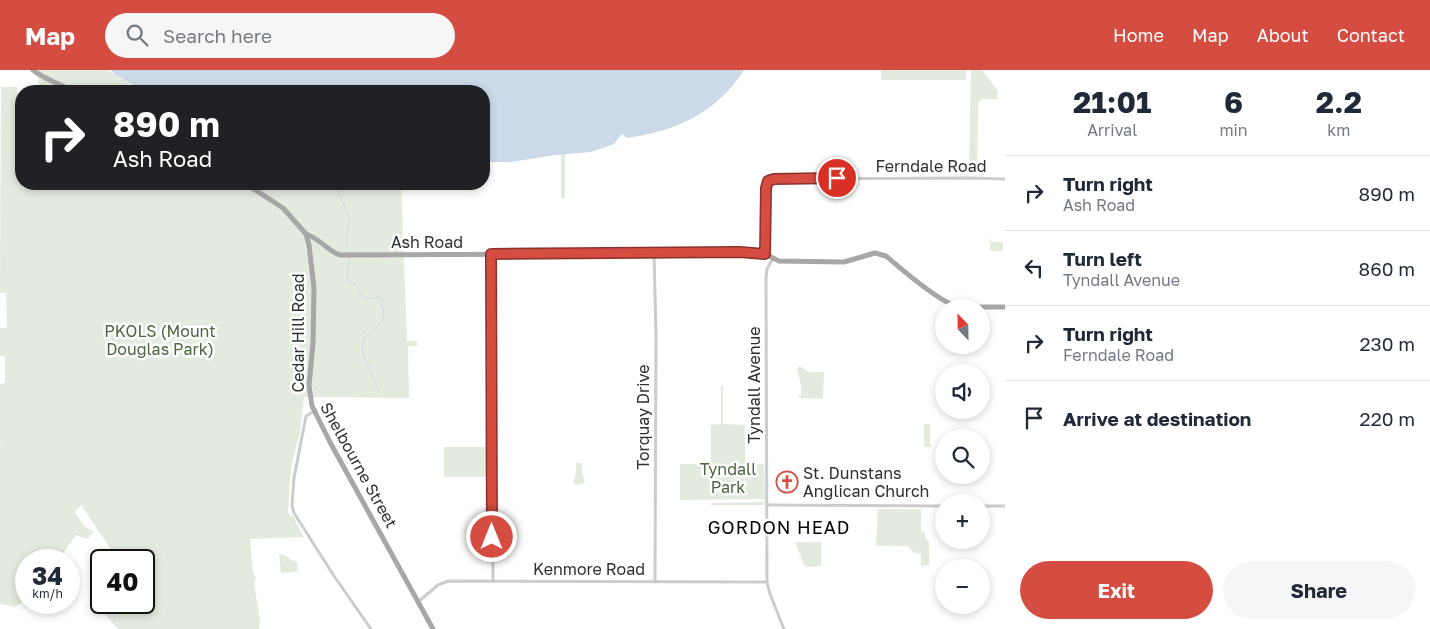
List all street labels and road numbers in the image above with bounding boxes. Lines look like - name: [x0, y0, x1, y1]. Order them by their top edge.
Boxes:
- street label: Ferndale Road: [875, 156, 987, 176]
- street label: Ash Road: [391, 232, 463, 252]
- street label: Cedar Hill Road: [288, 273, 308, 393]
- street label: Tyndall Avenue: [744, 326, 764, 444]
- street label: Torquay Drive: [633, 364, 653, 470]
- street label: Shelbourne Street: [316, 399, 402, 531]
- street label: Kenmore Road: [533, 559, 645, 579]

